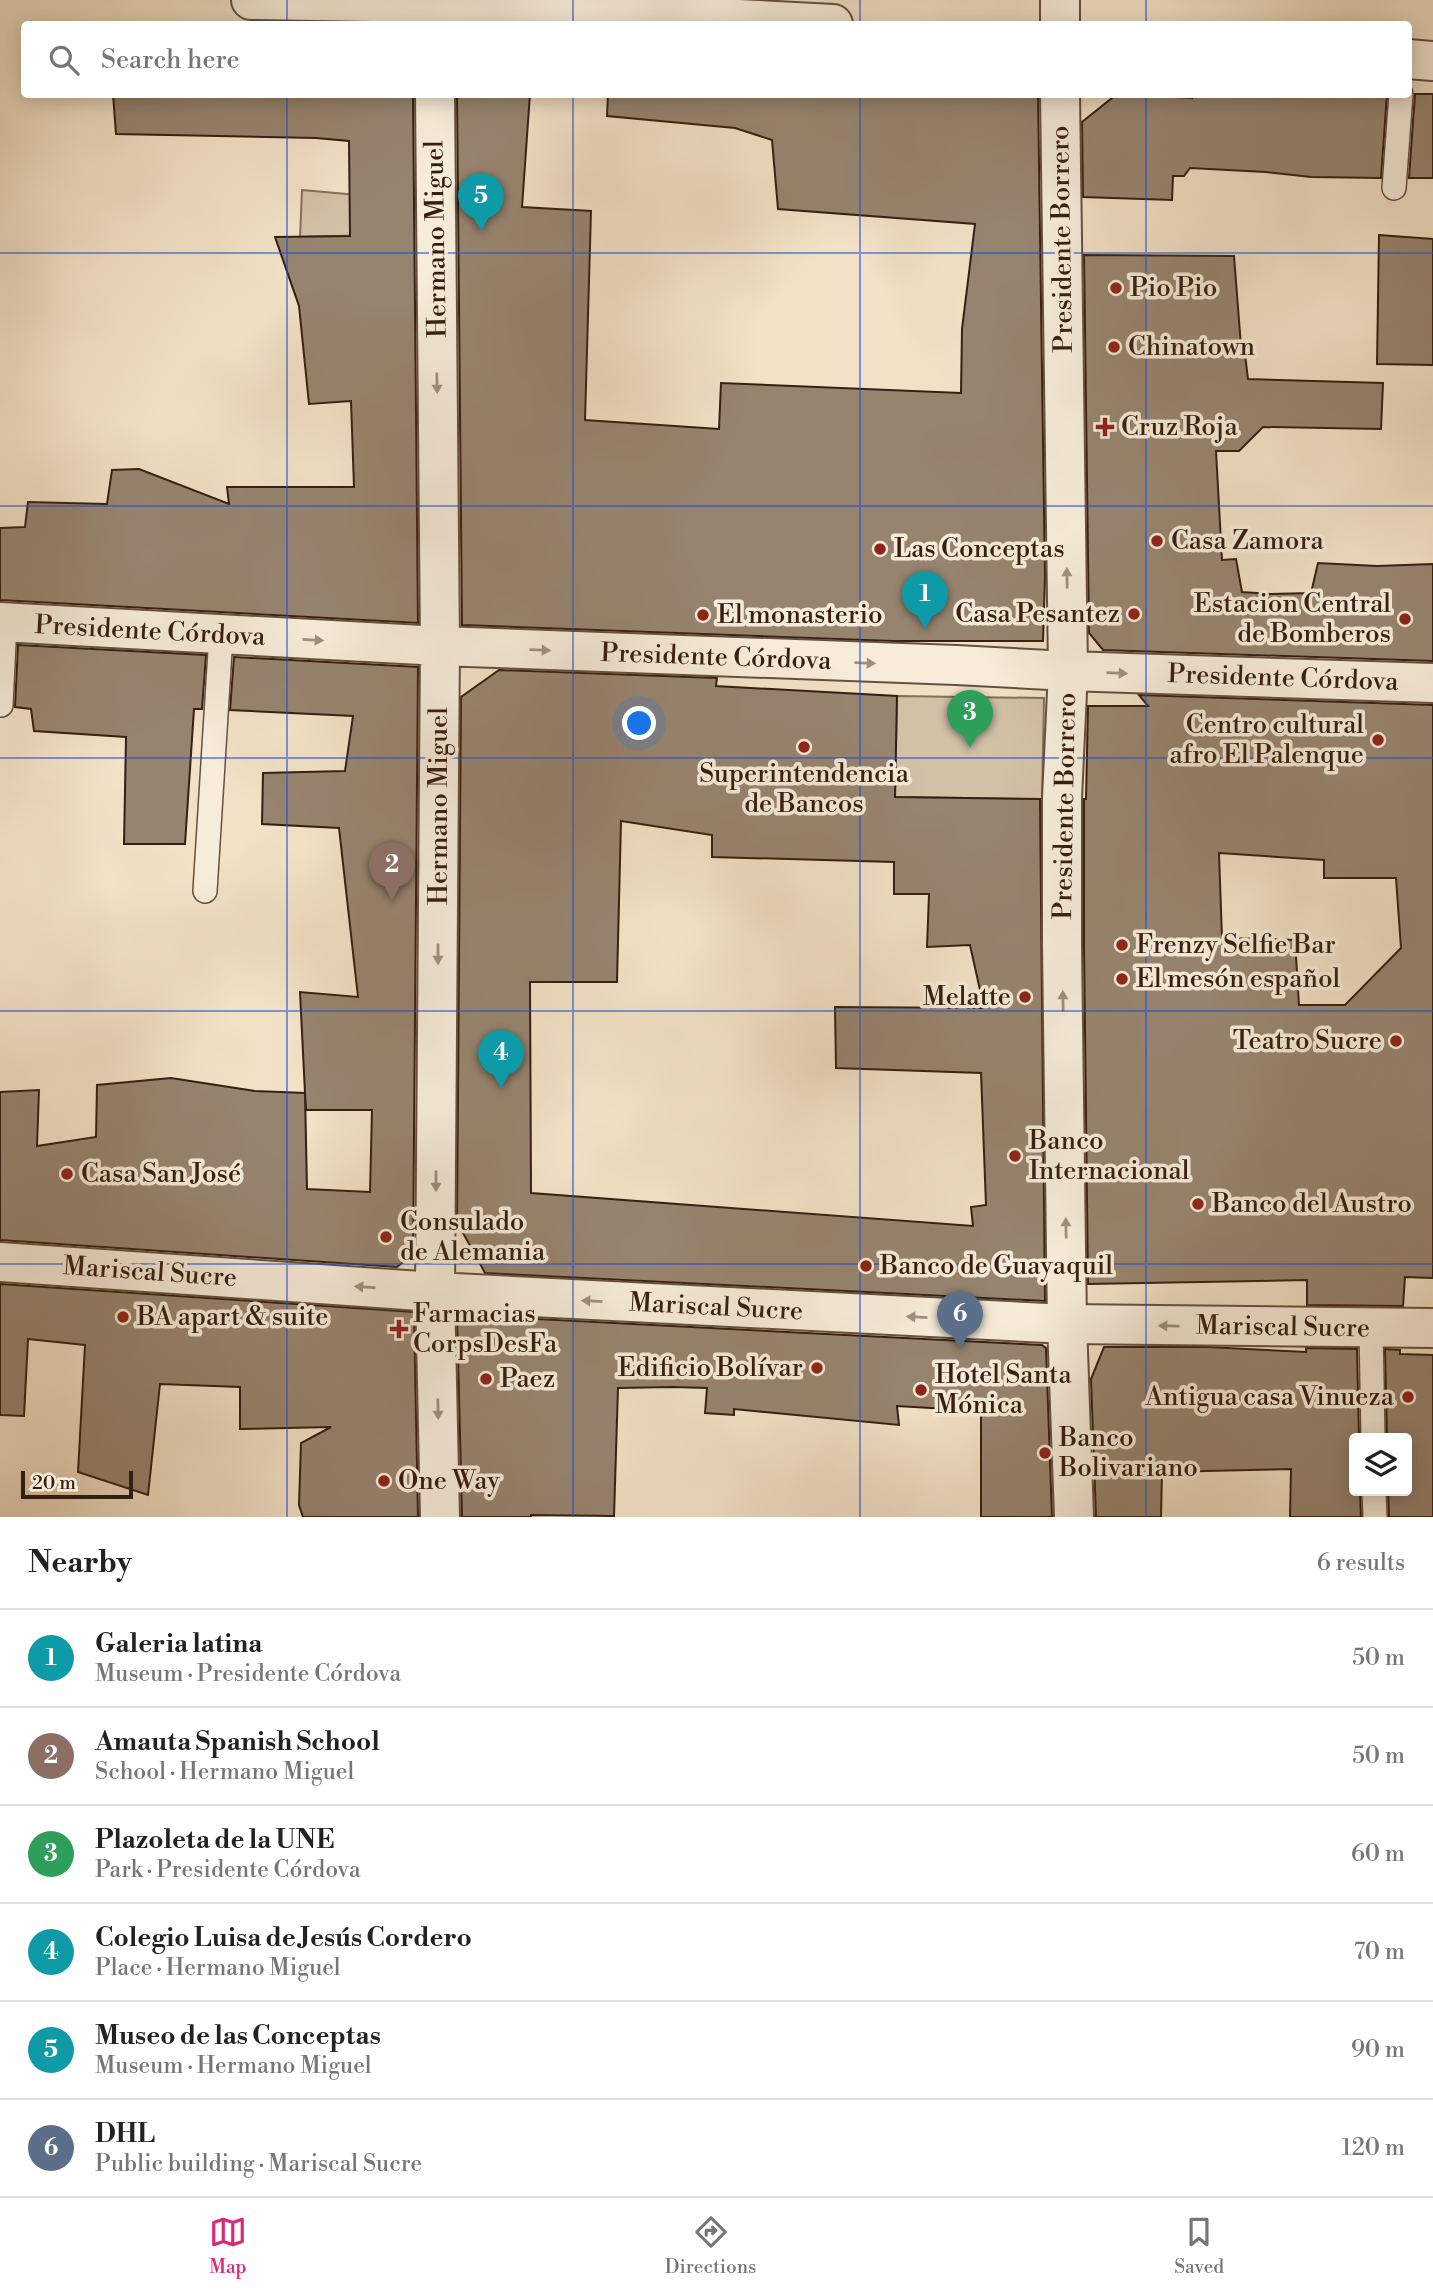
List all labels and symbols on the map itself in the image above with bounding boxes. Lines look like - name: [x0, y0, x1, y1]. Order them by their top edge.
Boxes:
- street label: Presidente Borrero: [1044, 125, 1080, 353]
- street label: Hermano Miguel: [418, 140, 454, 338]
- pin: 5: [458, 173, 504, 231]
- place label: Pio Pio: [1130, 272, 1217, 304]
- marker: Pio Pio: [1108, 280, 1124, 296]
- place label: Chinatown: [1128, 331, 1255, 363]
- marker: Chinatown: [1106, 339, 1122, 355]
- one-way arrow: [431, 372, 443, 394]
- place label: Cruz Roja: [1121, 411, 1238, 443]
- marker: Cruz Roja: [1095, 417, 1115, 437]
- place label: Casa Zamora: [1171, 525, 1325, 557]
- place label: Las Conceptas: [894, 533, 1065, 565]
- marker: Casa Zamora: [1149, 533, 1165, 549]
- marker: Las Conceptas: [872, 541, 888, 557]
- one-way arrow: [1061, 566, 1073, 588]
- pin: 1: [902, 571, 948, 629]
- place label: Estacion Central de Bomberos: [1194, 588, 1391, 650]
- place label: Casa Pesantez: [955, 598, 1120, 630]
- place label: El monasterio: [717, 599, 883, 631]
- marker: Casa Pesantez: [1126, 606, 1142, 622]
- marker: El monasterio: [695, 607, 711, 623]
- street label: Presidente Córdova: [34, 609, 267, 653]
- marker: Estacion Central de Bomberos: [1397, 611, 1413, 627]
- one-way arrow: [302, 634, 324, 645]
- street label: Presidente Córdova: [600, 637, 833, 677]
- one-way arrow: [529, 645, 551, 656]
- one-way arrow: [855, 657, 877, 668]
- street label: Presidente Córdova: [1167, 658, 1400, 698]
- one-way arrow: [1106, 667, 1128, 678]
- pin: 3: [947, 690, 993, 748]
- street label: Presidente Borrero: [1047, 692, 1083, 920]
- your location: [622, 706, 656, 740]
- street label: Hermano Miguel: [423, 707, 455, 905]
- place label: Centro cultural afro El Palenque: [1170, 709, 1364, 771]
- marker: Centro cultural afro El Palenque: [1370, 732, 1386, 748]
- marker: Superintendencia de Bancos: [796, 739, 812, 755]
- place label: Superintendencia de Bancos: [699, 758, 910, 820]
- pin: 2: [369, 842, 415, 900]
- place label: Frenzy Selfie Bar: [1136, 929, 1336, 961]
- marker: Frenzy Selfie Bar: [1114, 937, 1130, 953]
- one-way arrow: [432, 943, 444, 965]
- place label: El mesón español: [1136, 963, 1341, 995]
- marker: El mesón español: [1114, 971, 1130, 987]
- place label: Melatte: [923, 981, 1011, 1013]
- marker: Melatte: [1017, 989, 1033, 1005]
- one-way arrow: [1057, 990, 1068, 1012]
- place label: Teatro Sucre: [1233, 1025, 1382, 1057]
- pin: 4: [478, 1030, 524, 1088]
- marker: Teatro Sucre: [1388, 1033, 1404, 1049]
- place label: Banco Internacional: [1028, 1125, 1190, 1187]
- marker: Banco Internacional: [1007, 1148, 1023, 1164]
- place label: Casa San José: [81, 1158, 241, 1190]
- marker: Casa San José: [59, 1166, 75, 1182]
- one-way arrow: [430, 1170, 442, 1192]
- place label: Banco del Austro: [1211, 1188, 1412, 1220]
- marker: Banco del Austro: [1190, 1196, 1206, 1212]
- place label: Consulado de Alemania: [400, 1206, 546, 1268]
- one-way arrow: [1060, 1217, 1072, 1239]
- marker: Consulado de Alemania: [378, 1229, 394, 1245]
- street label: Mariscal Sucre: [62, 1250, 238, 1294]
- place label: Banco de Guayaquil: [879, 1250, 1113, 1282]
- marker: Banco de Guayaquil: [858, 1258, 874, 1274]
- one-way arrow: [354, 1281, 376, 1292]
- street label: Mariscal Sucre: [628, 1286, 804, 1328]
- pin: 6: [937, 1291, 983, 1349]
- one-way arrow: [581, 1295, 603, 1306]
- place label: Farmacias CorpsDesFa: [413, 1298, 558, 1360]
- place label: BA apart & suite: [136, 1301, 328, 1333]
- marker: BA apart & suite: [115, 1309, 131, 1325]
- street label: Mariscal Sucre: [1196, 1309, 1370, 1345]
- one-way arrow: [906, 1311, 928, 1322]
- one-way arrow: [1158, 1320, 1180, 1332]
- marker: Farmacias CorpsDesFa: [391, 1321, 407, 1337]
- place label: Edificio Bolívar: [618, 1352, 803, 1384]
- place label: Hotel Santa Mónica: [935, 1359, 1073, 1421]
- marker: Edificio Bolívar: [809, 1360, 825, 1376]
- place label: Paez: [500, 1363, 555, 1395]
- marker: Paez: [478, 1371, 494, 1387]
- place label: Antigua casa Vinueza: [1144, 1381, 1395, 1413]
- marker: Hotel Santa Mónica: [913, 1382, 929, 1398]
- marker: Antigua casa Vinueza: [1400, 1389, 1416, 1405]
- one-way arrow: [432, 1398, 444, 1420]
- place label: Banco Bolivariano: [1058, 1422, 1198, 1484]
- marker: Banco Bolivariano: [1037, 1445, 1053, 1461]
- place label: One Way: [398, 1465, 500, 1497]
- scale bar: [21, 1468, 133, 1500]
- marker: One Way: [376, 1473, 392, 1489]

